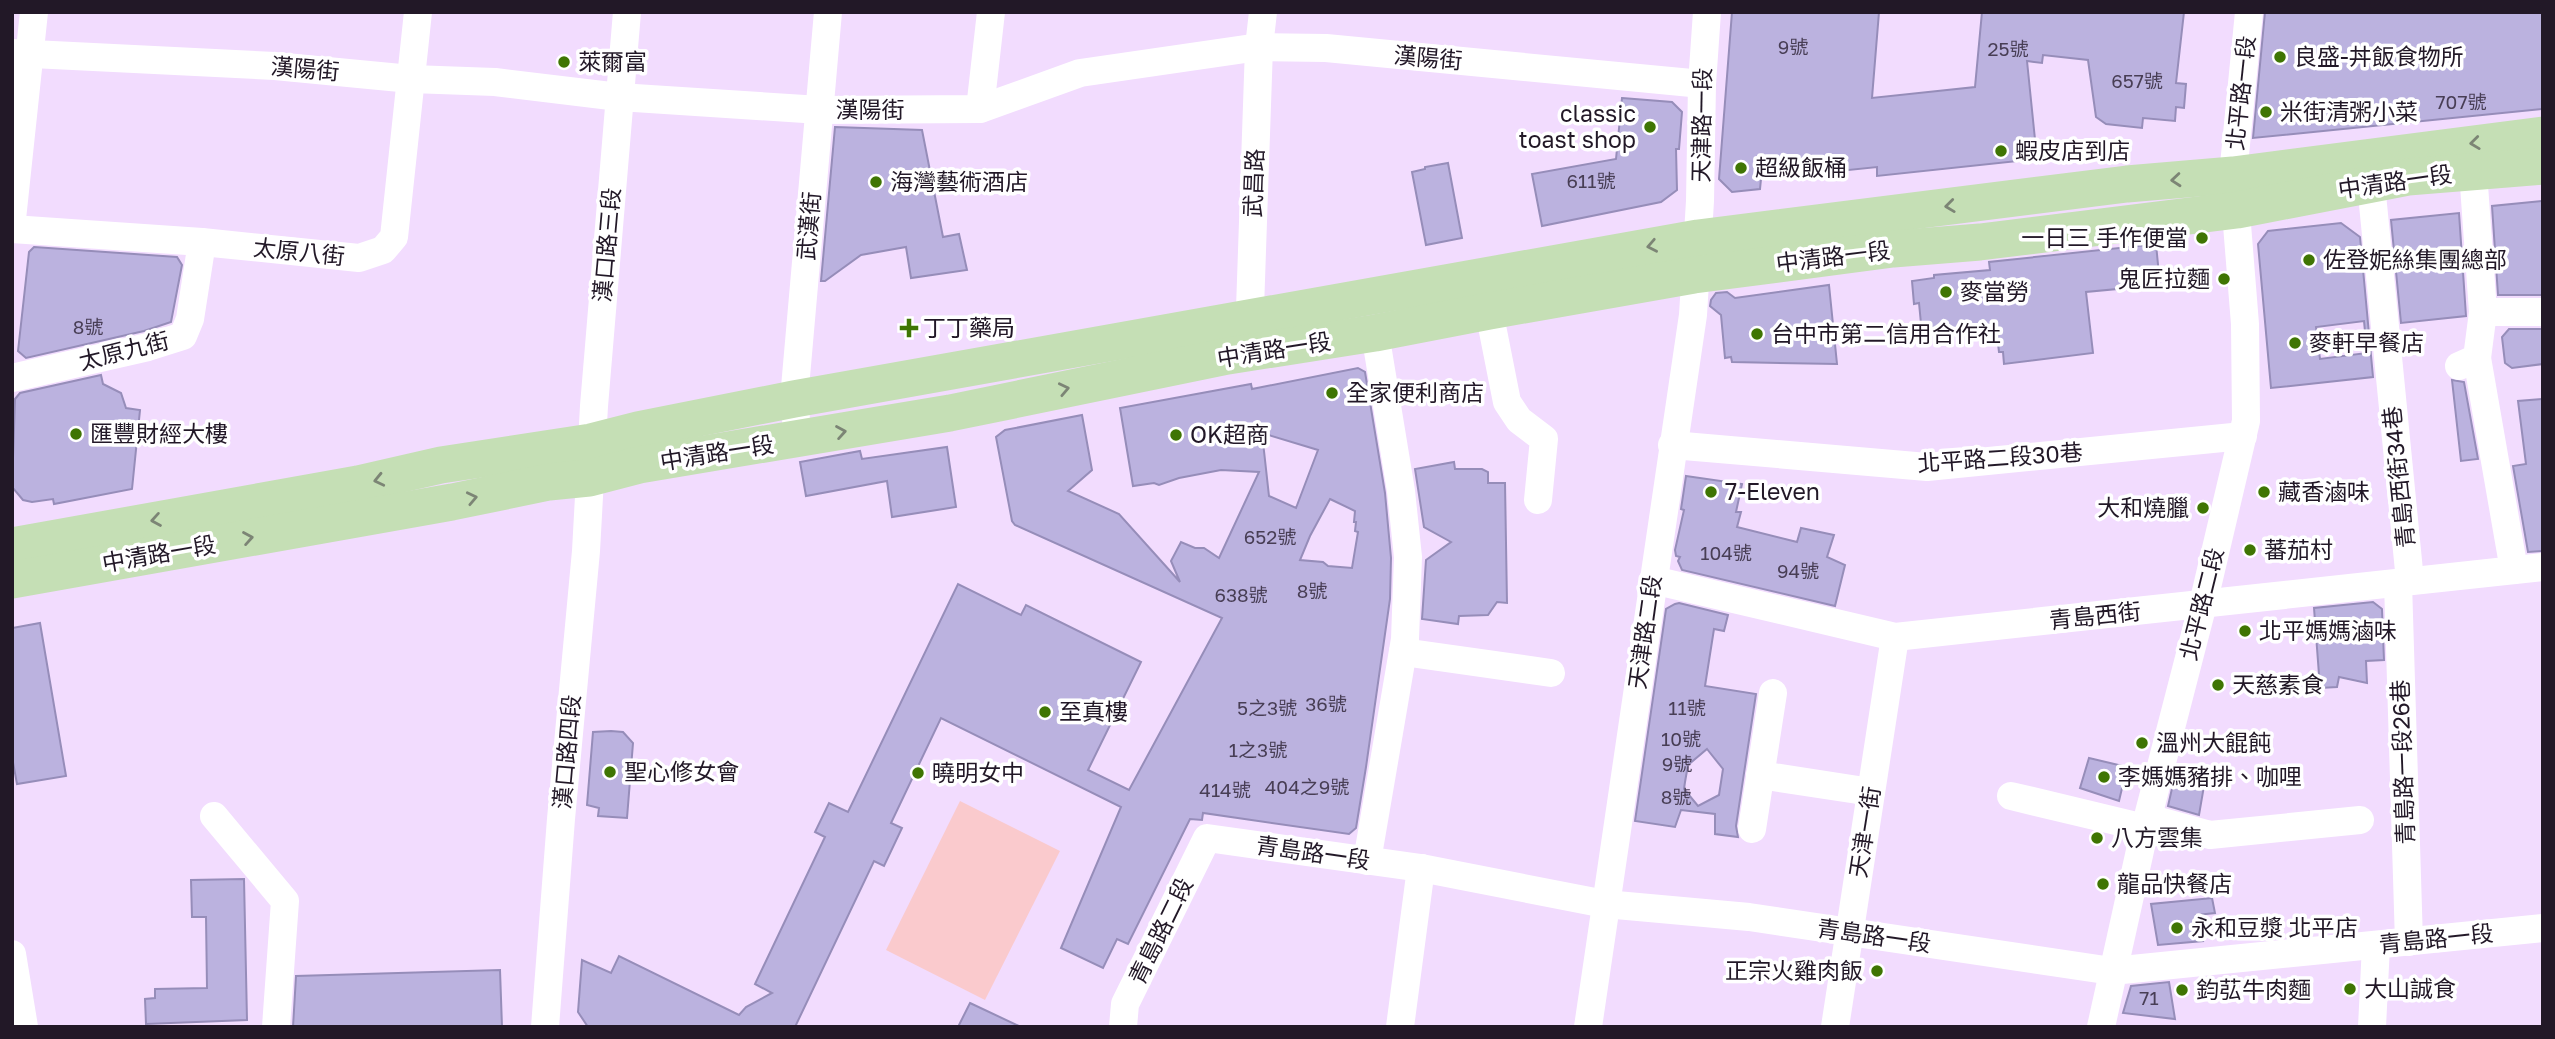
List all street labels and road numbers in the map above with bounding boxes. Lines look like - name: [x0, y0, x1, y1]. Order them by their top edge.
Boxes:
- street label: 北平路一段: [2220, 34, 2260, 152]
- street label: 漢陽街: [1392, 40, 1464, 74]
- street label: 漢陽街: [269, 51, 341, 85]
- street label: 天津路一段: [1686, 67, 1716, 183]
- street label: 漢陽街: [836, 95, 905, 123]
- street label: 武昌路: [1238, 148, 1268, 218]
- street label: 中清路一段: [2336, 159, 2454, 203]
- street label: 漢口路三段: [587, 186, 625, 303]
- street label: 武漢街: [791, 190, 825, 262]
- street label: 太原八街: [252, 232, 346, 270]
- street label: 中清路一段: [1774, 235, 1892, 277]
- street label: 太原九街: [76, 325, 172, 375]
- street label: 中清路一段: [1215, 326, 1333, 372]
- street label: 青島西街34巷: [2377, 405, 2419, 549]
- street label: 中清路一段: [658, 429, 776, 475]
- street label: 北平路二段30巷: [1916, 437, 2084, 477]
- street label: 中清路一段: [100, 529, 218, 577]
- street label: 北平路二段: [2174, 545, 2229, 663]
- street label: 天津路二段: [1622, 573, 1666, 691]
- street label: 青島西街: [2048, 596, 2142, 634]
- street label: 青島路一段26巷: [2385, 679, 2419, 845]
- street label: 漢口路四段: [547, 693, 585, 810]
- street label: 天津一街: [1843, 784, 1885, 879]
- street label: 青島路一段: [1254, 830, 1372, 874]
- street label: 青島路二段: [1122, 873, 1198, 988]
- street label: 青島路一段: [1815, 913, 1933, 957]
- street label: 青島路一段: [2377, 918, 2495, 958]

